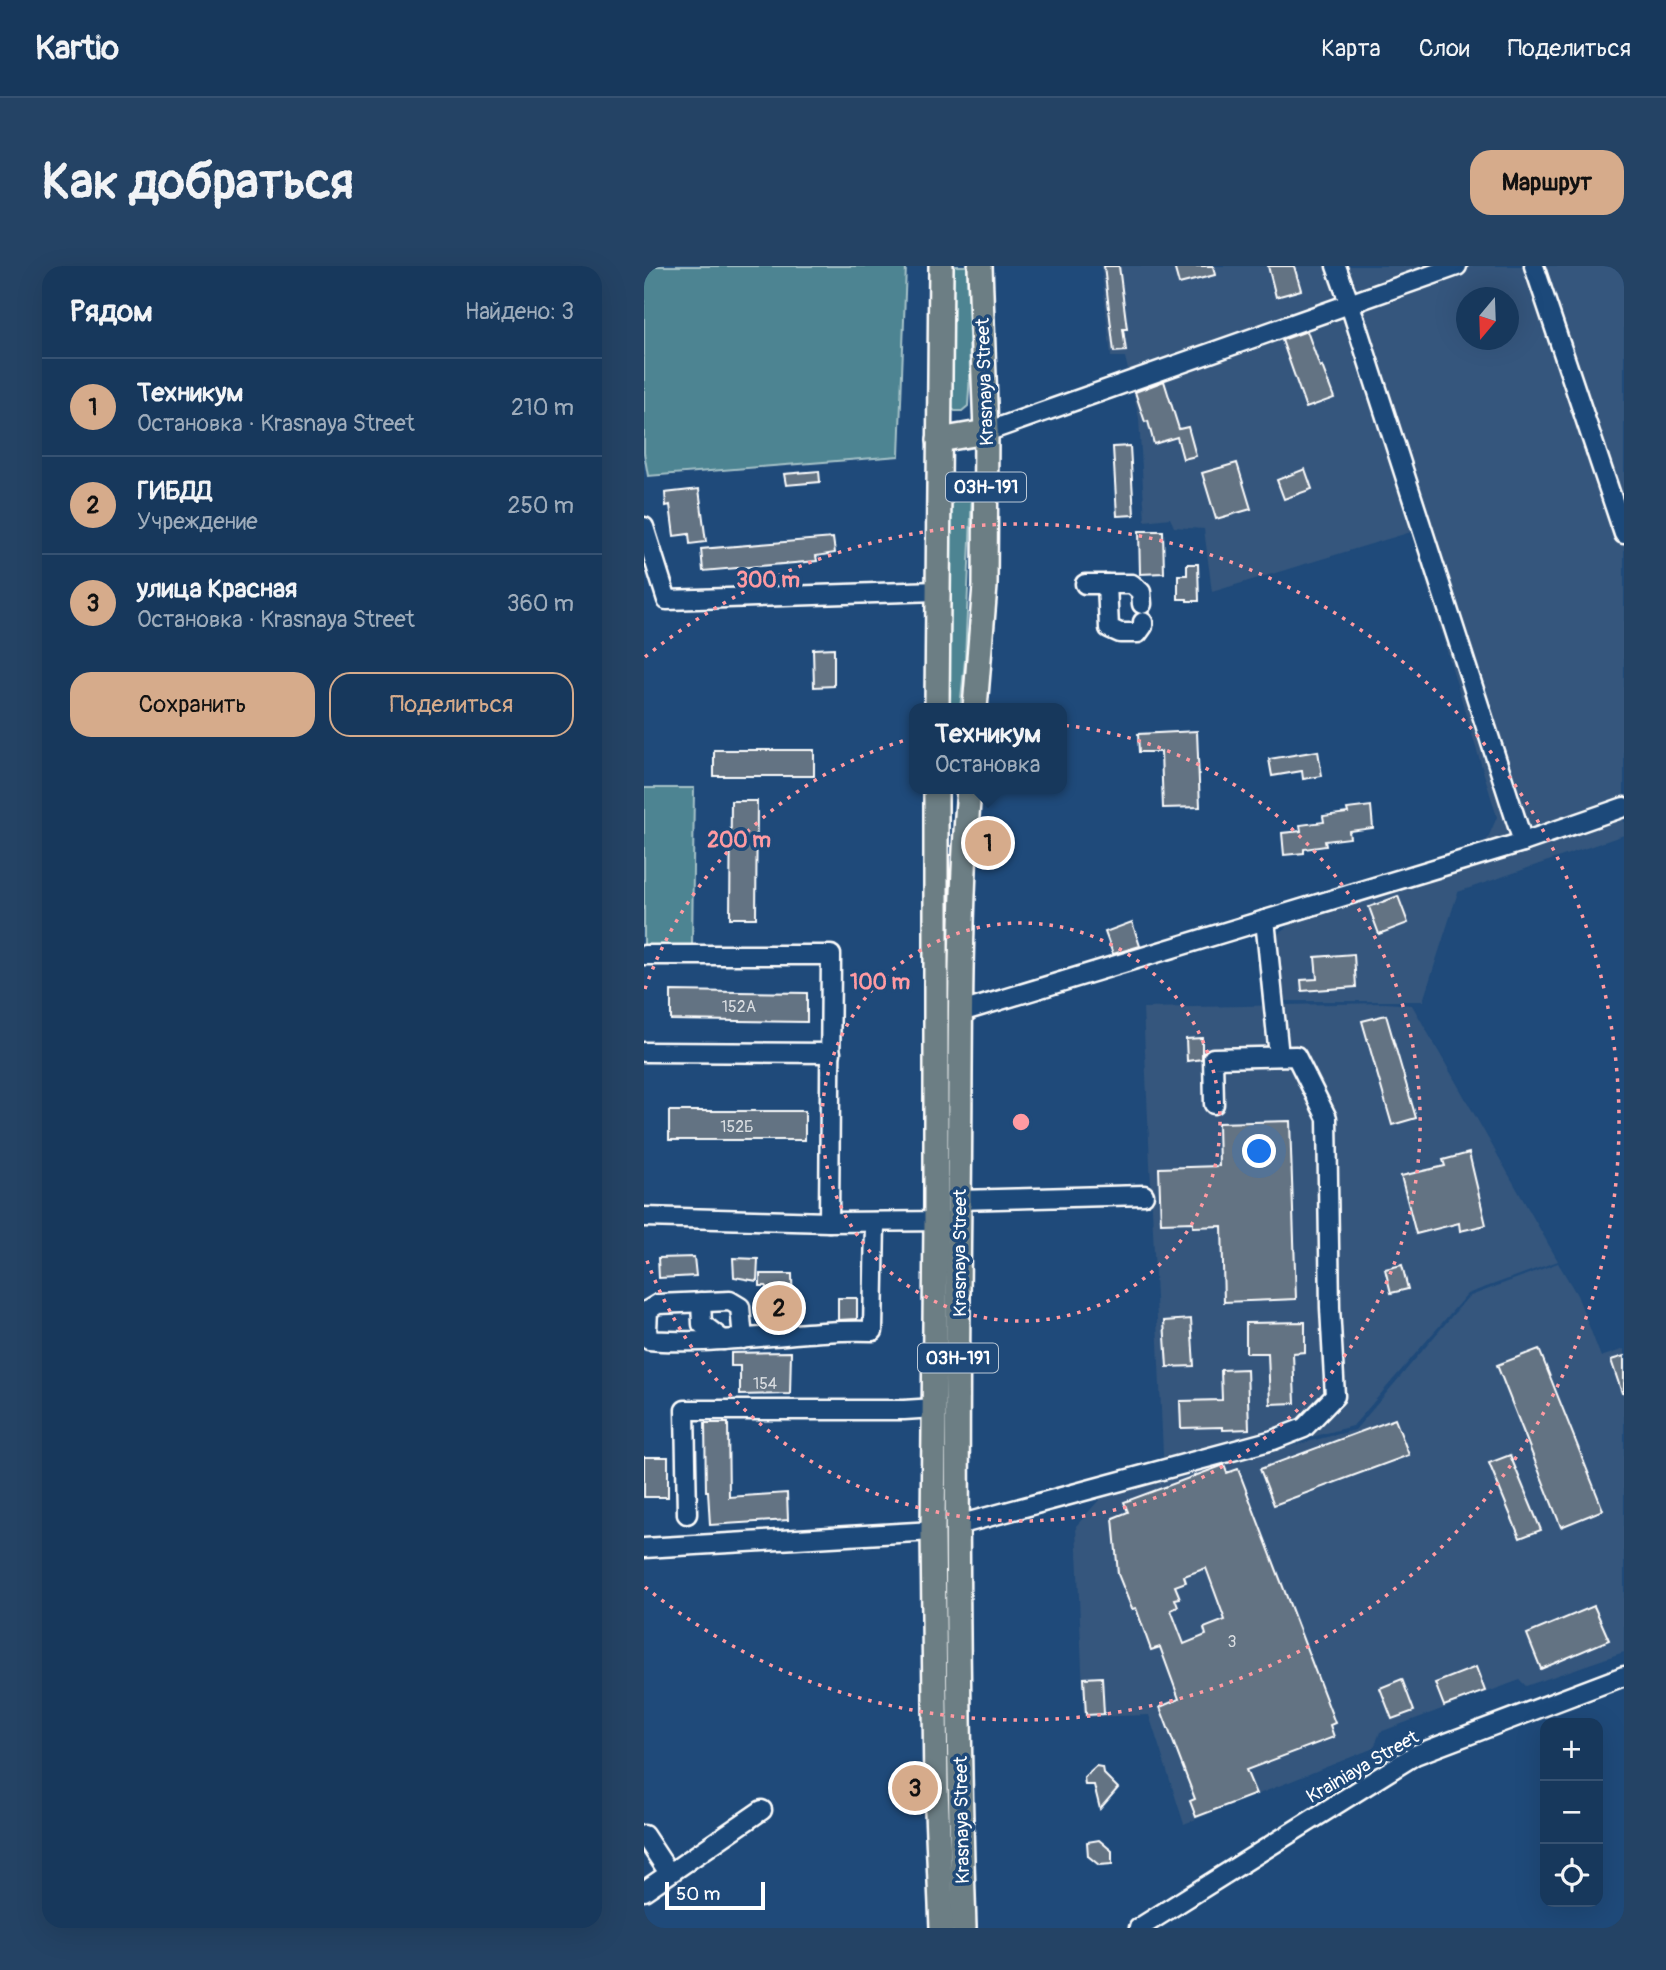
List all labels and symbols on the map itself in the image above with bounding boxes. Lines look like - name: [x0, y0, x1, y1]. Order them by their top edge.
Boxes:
- north arrow: [1456, 287, 1519, 350]
- street label: Krasnaya Street: [971, 317, 999, 446]
- road number: 03Н-191: [946, 472, 1026, 502]
- text: 300 m: [736, 567, 800, 594]
- pin: 1: [965, 817, 1011, 869]
- text: 200 m: [707, 827, 771, 854]
- text: 100 m: [850, 969, 910, 996]
- house number: 152А: [722, 997, 756, 1017]
- centre of rings: [1009, 1110, 1033, 1134]
- house number: 152Б: [720, 1117, 754, 1137]
- your location: [1242, 1134, 1276, 1168]
- street label: Krasnaya Street: [948, 1189, 972, 1317]
- pin: 2: [756, 1282, 802, 1334]
- road number: 03Н-191: [918, 1344, 998, 1372]
- house number: 154: [753, 1374, 777, 1394]
- house number: 3: [1228, 1632, 1237, 1652]
- street label: Krainiaya Street: [1302, 1725, 1423, 1809]
- street label: Krasnaya Street: [949, 1756, 975, 1884]
- pin: 3: [892, 1762, 938, 1814]
- scale bar: [665, 1879, 765, 1911]

